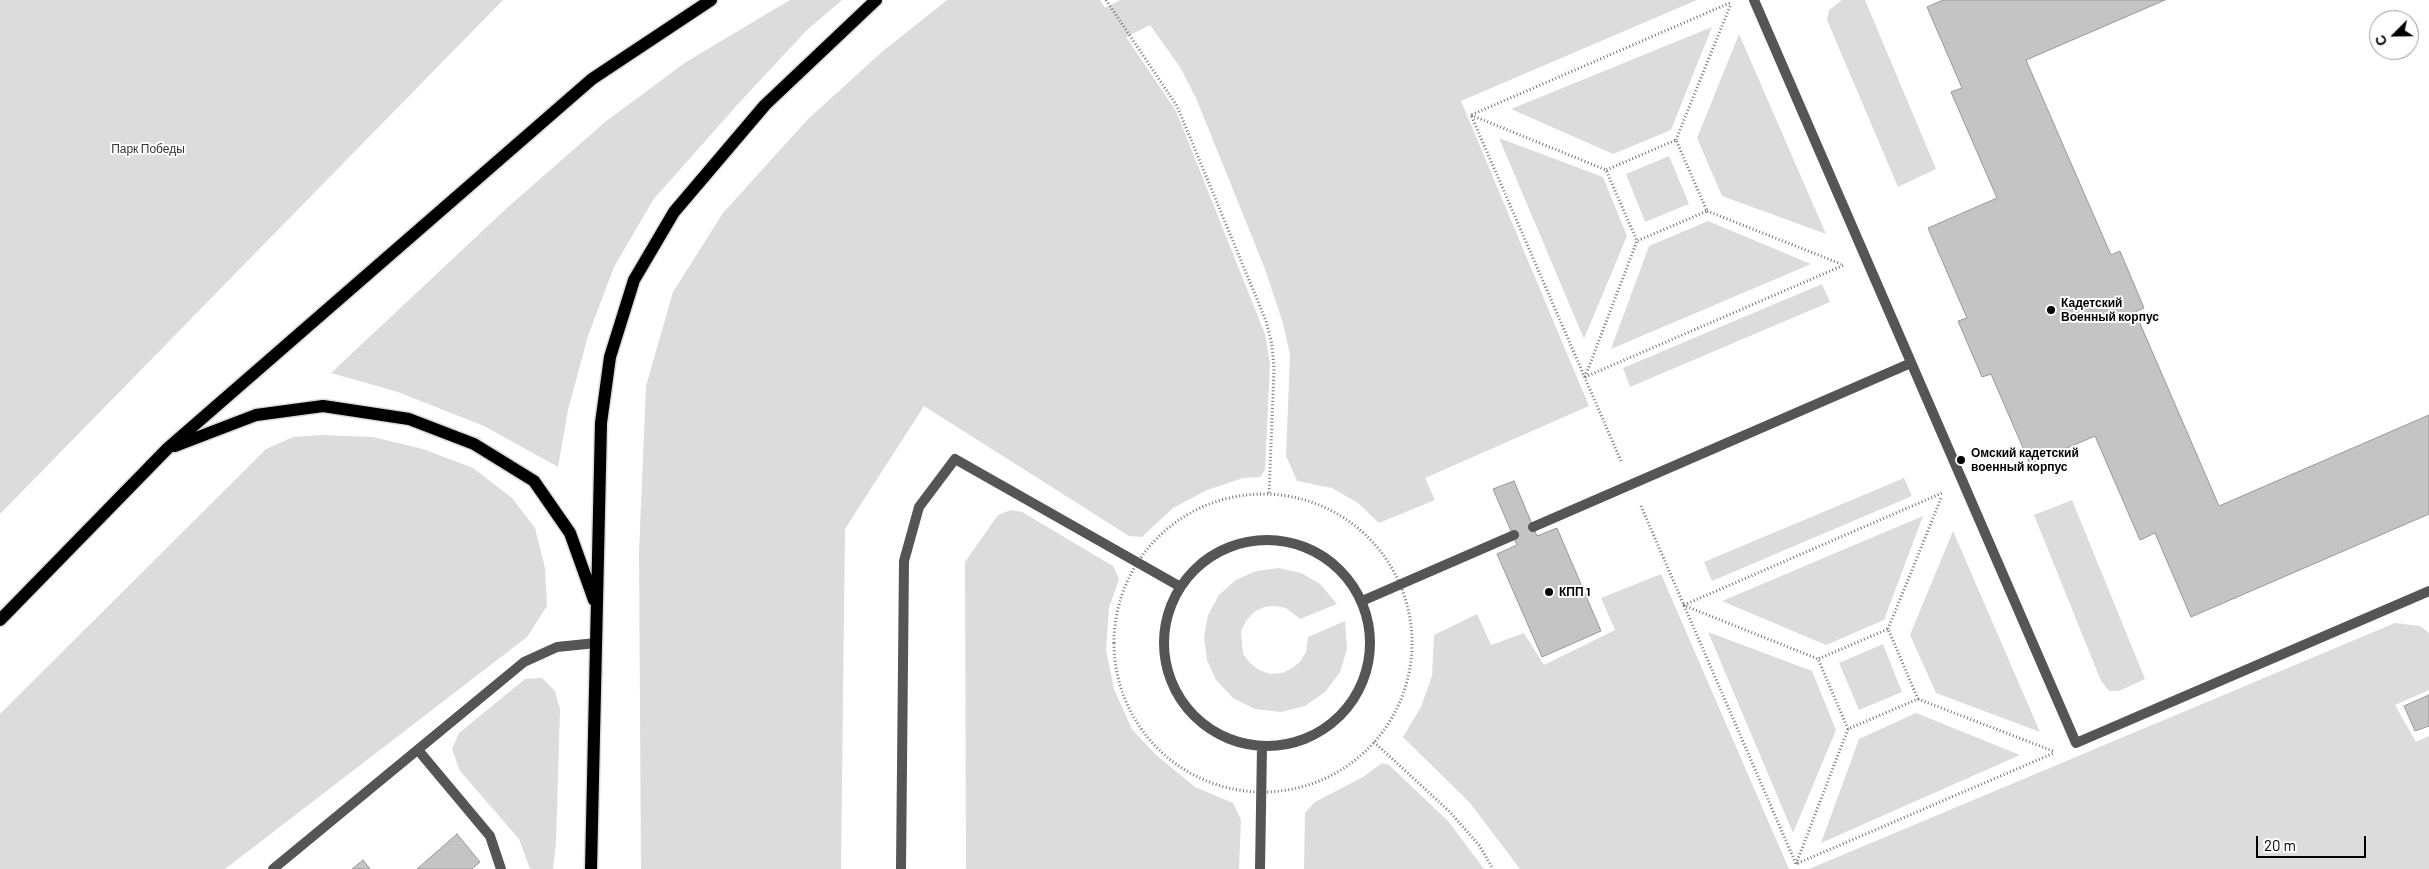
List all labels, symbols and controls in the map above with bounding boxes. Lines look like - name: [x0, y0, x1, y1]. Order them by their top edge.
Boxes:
- north arrow: [2369, 10, 2419, 60]
- text: С: [2371, 33, 2390, 49]
- park label: Парк Победы: [111, 142, 185, 156]
- place label: Кадетский Военный корпус: [2061, 296, 2159, 324]
- marker: Кадетский Военный корпус: [2045, 304, 2057, 316]
- place label: Омский кадетский военный корпус: [1971, 446, 2079, 474]
- marker: Омский кадетский военный корпус: [1955, 454, 1967, 466]
- place label: КПП 1: [1559, 585, 1590, 599]
- marker: КПП 1: [1543, 586, 1555, 598]
- scale bar: [2259, 826, 2369, 858]
- text: 20 m: [2264, 836, 2296, 854]

